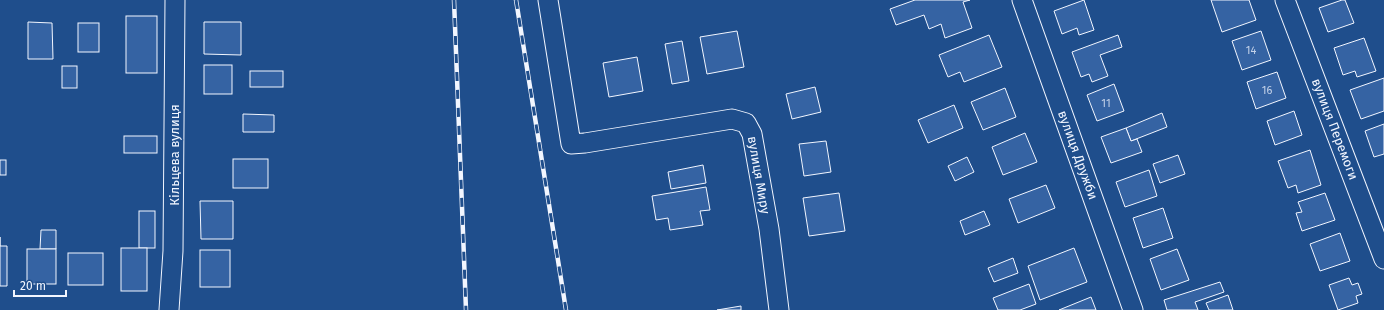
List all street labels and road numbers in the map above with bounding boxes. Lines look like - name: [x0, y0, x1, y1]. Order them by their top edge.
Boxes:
- street label: вулиця Перемоги: [1309, 76, 1361, 182]
- street label: Кільцева вулиця: [167, 104, 182, 206]
- street label: вулиця Дружби: [1055, 108, 1101, 202]
- street label: вулиця Миру: [745, 135, 773, 216]

